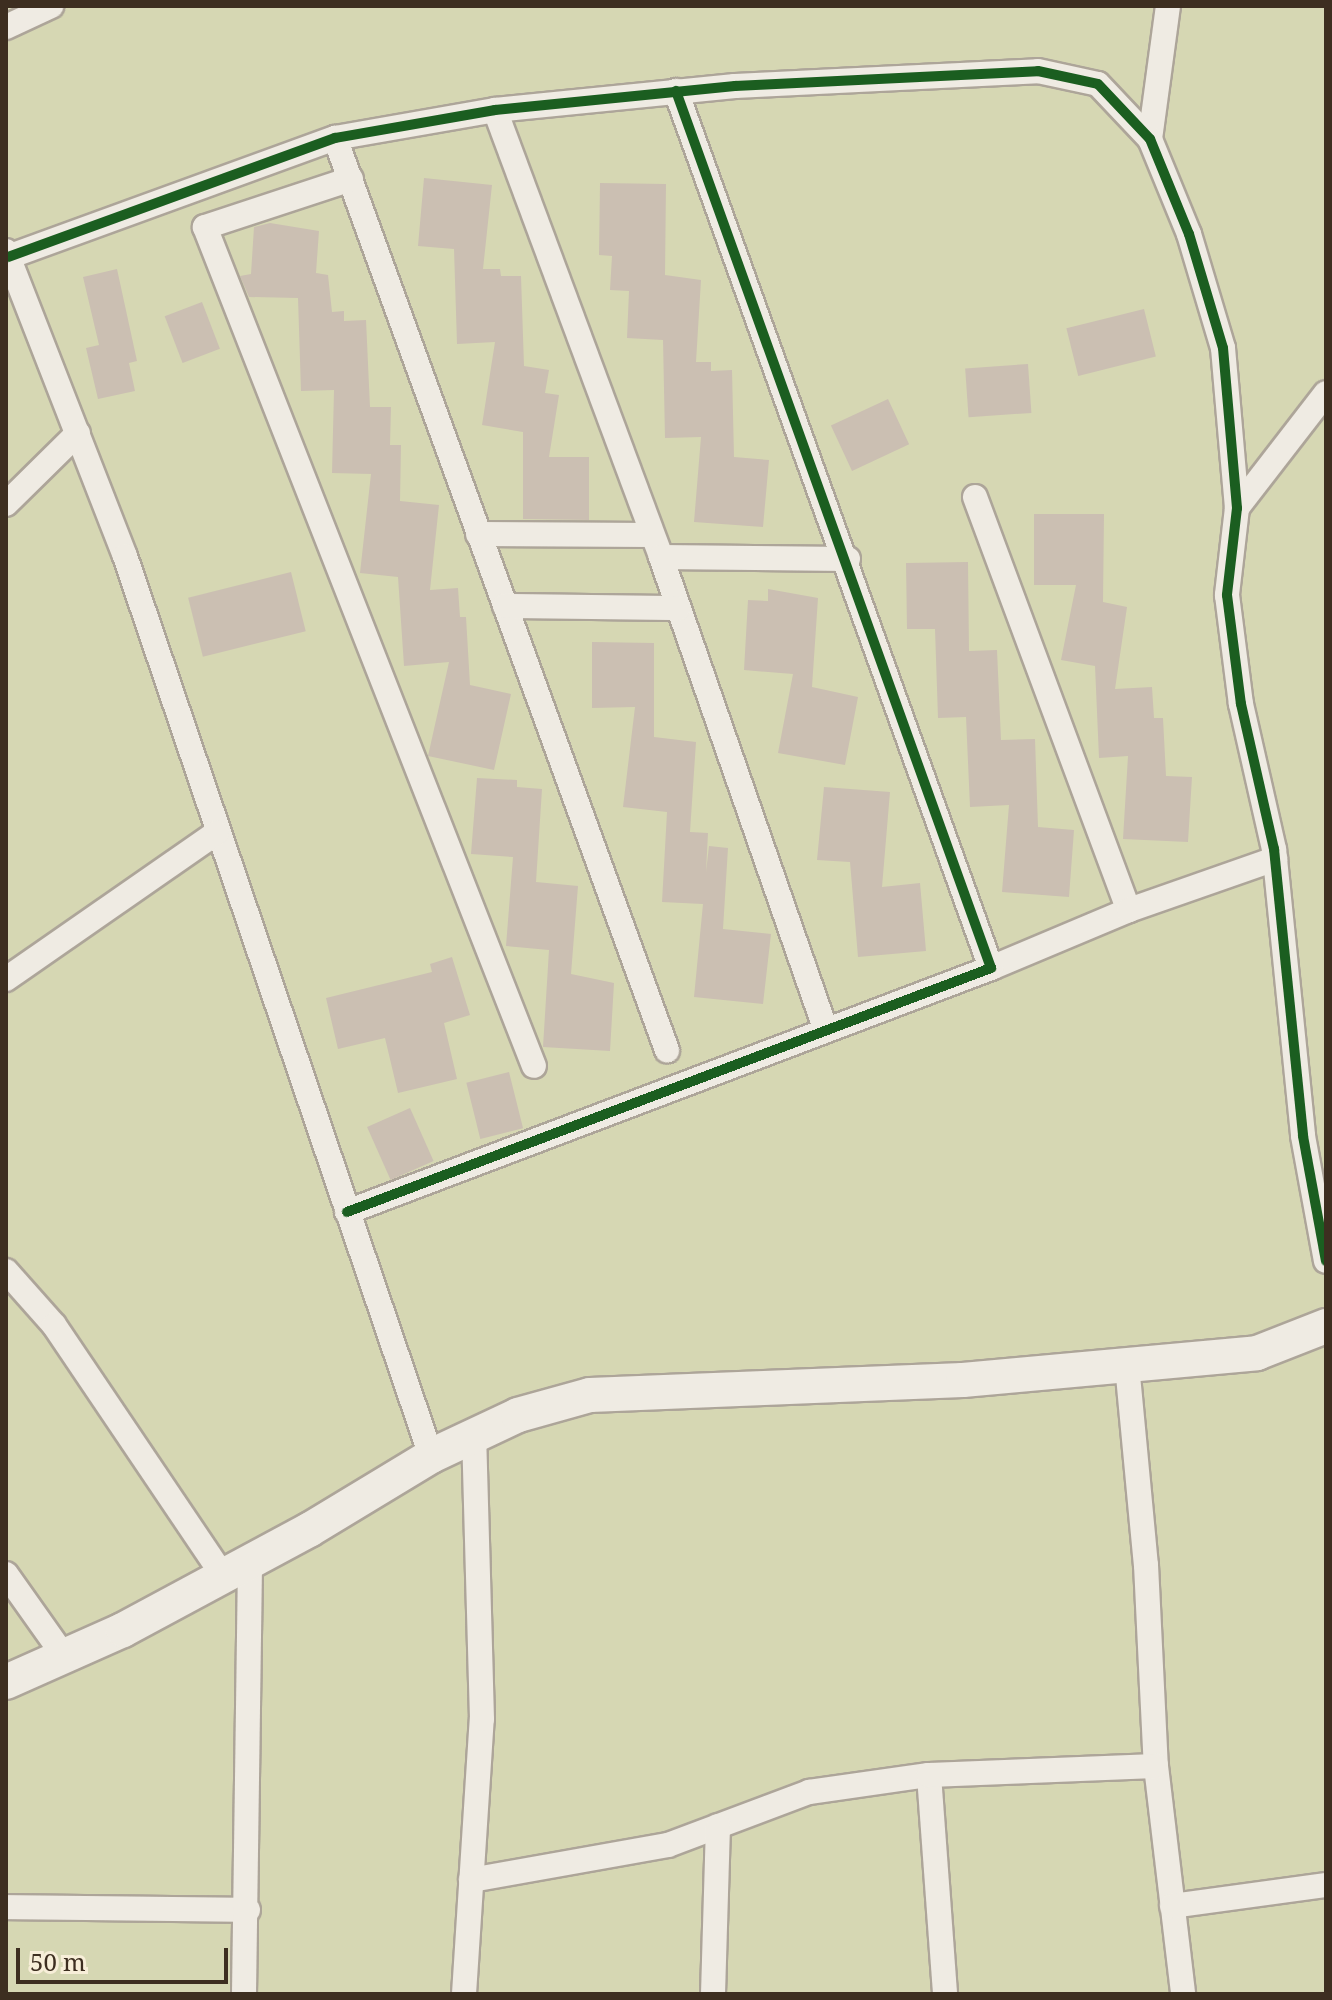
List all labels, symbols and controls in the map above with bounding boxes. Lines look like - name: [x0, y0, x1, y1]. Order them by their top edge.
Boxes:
- scale bar: [20, 1932, 232, 1982]
- text: 50 m: [30, 1945, 86, 1978]

